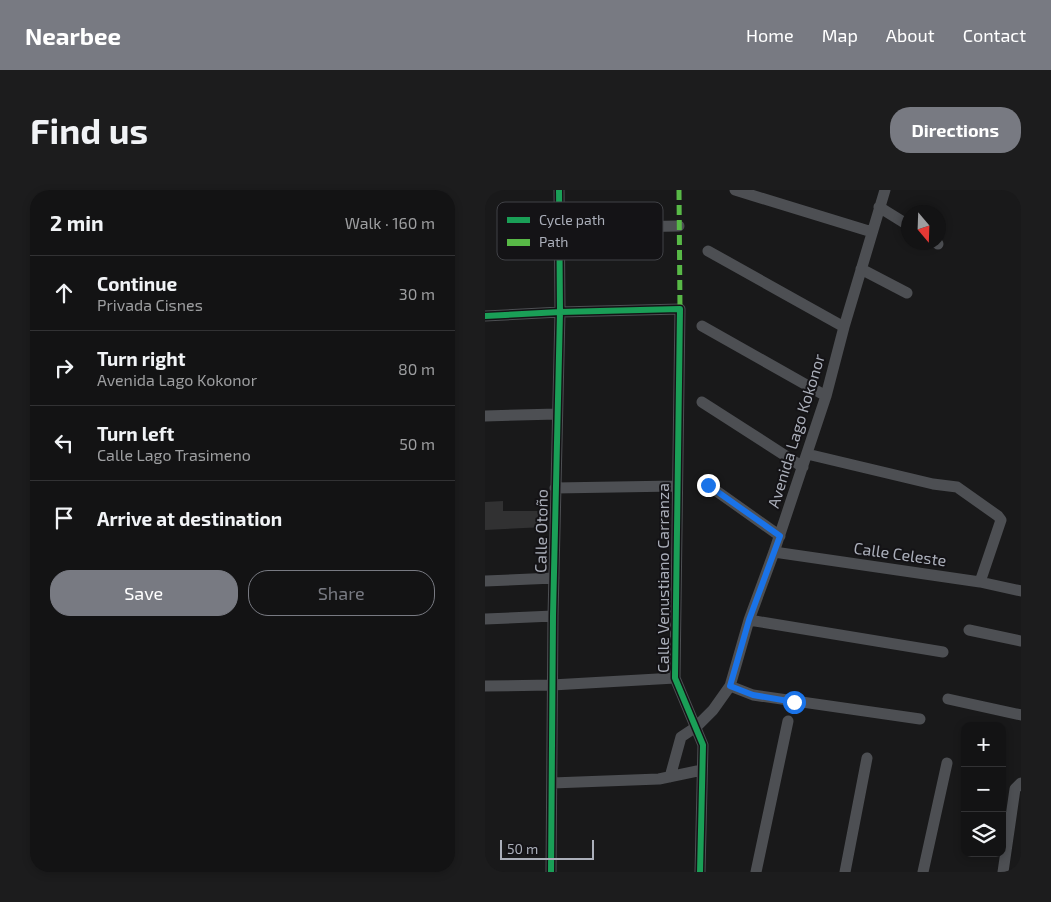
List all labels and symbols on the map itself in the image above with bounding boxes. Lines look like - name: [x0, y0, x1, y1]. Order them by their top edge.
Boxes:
- legend: [497, 202, 663, 260]
- north arrow: [901, 205, 946, 250]
- text: Cycle path: [539, 211, 605, 228]
- text: Path: [539, 233, 568, 250]
- street label: Avenida Lago Kokonor: [763, 351, 828, 510]
- route end: [697, 474, 720, 497]
- street label: Calle Venustiano Carranza: [653, 483, 672, 673]
- street label: Calle Otoño: [530, 489, 551, 573]
- street label: Calle Celeste: [852, 538, 948, 569]
- route start: [783, 691, 806, 714]
- scale bar: [500, 837, 594, 860]

